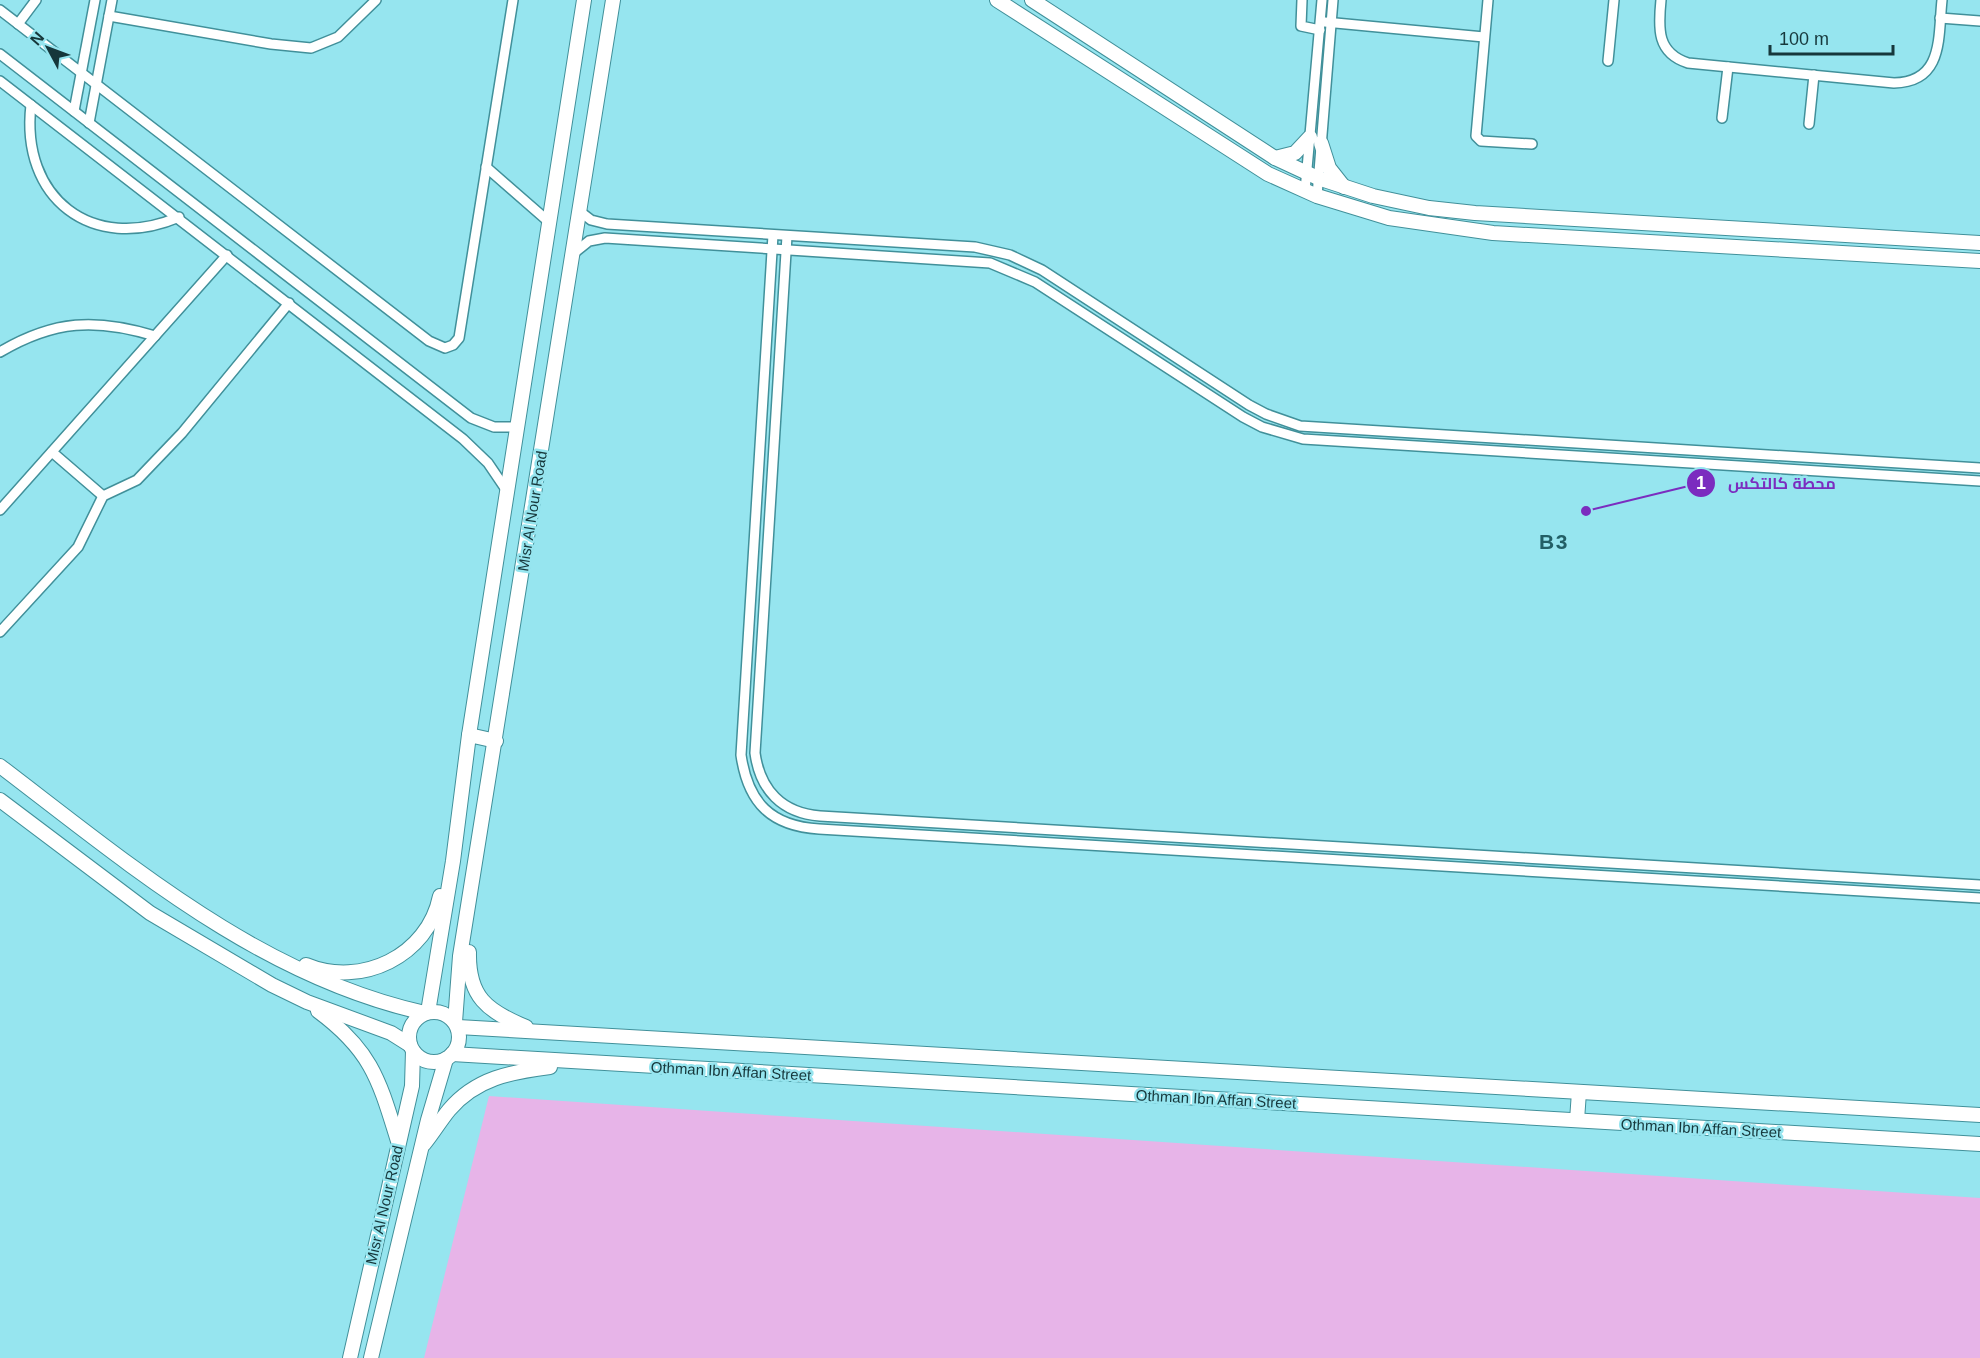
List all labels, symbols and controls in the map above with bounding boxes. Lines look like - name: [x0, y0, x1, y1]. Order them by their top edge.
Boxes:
- north arrow: [18, 18, 78, 78]
- scale bar: [1770, 18, 1893, 56]
- text: N: [27, 29, 47, 48]
- text: 100 m: [1779, 29, 1829, 49]
- street label: Misr Al Nour Road: [514, 450, 550, 572]
- callout: محطة كالتكس: [1686, 466, 1847, 500]
- text: 1: [1696, 473, 1706, 493]
- text: محطة كالتكس: [1728, 475, 1836, 493]
- district label: B3: [1539, 530, 1569, 553]
- street label: Othman Ibn Affan Street: [650, 1058, 812, 1084]
- street label: Othman Ibn Affan Street: [1135, 1086, 1297, 1112]
- street label: Othman Ibn Affan Street: [1620, 1115, 1782, 1141]
- street label: Misr Al Nour Road: [362, 1144, 406, 1266]

